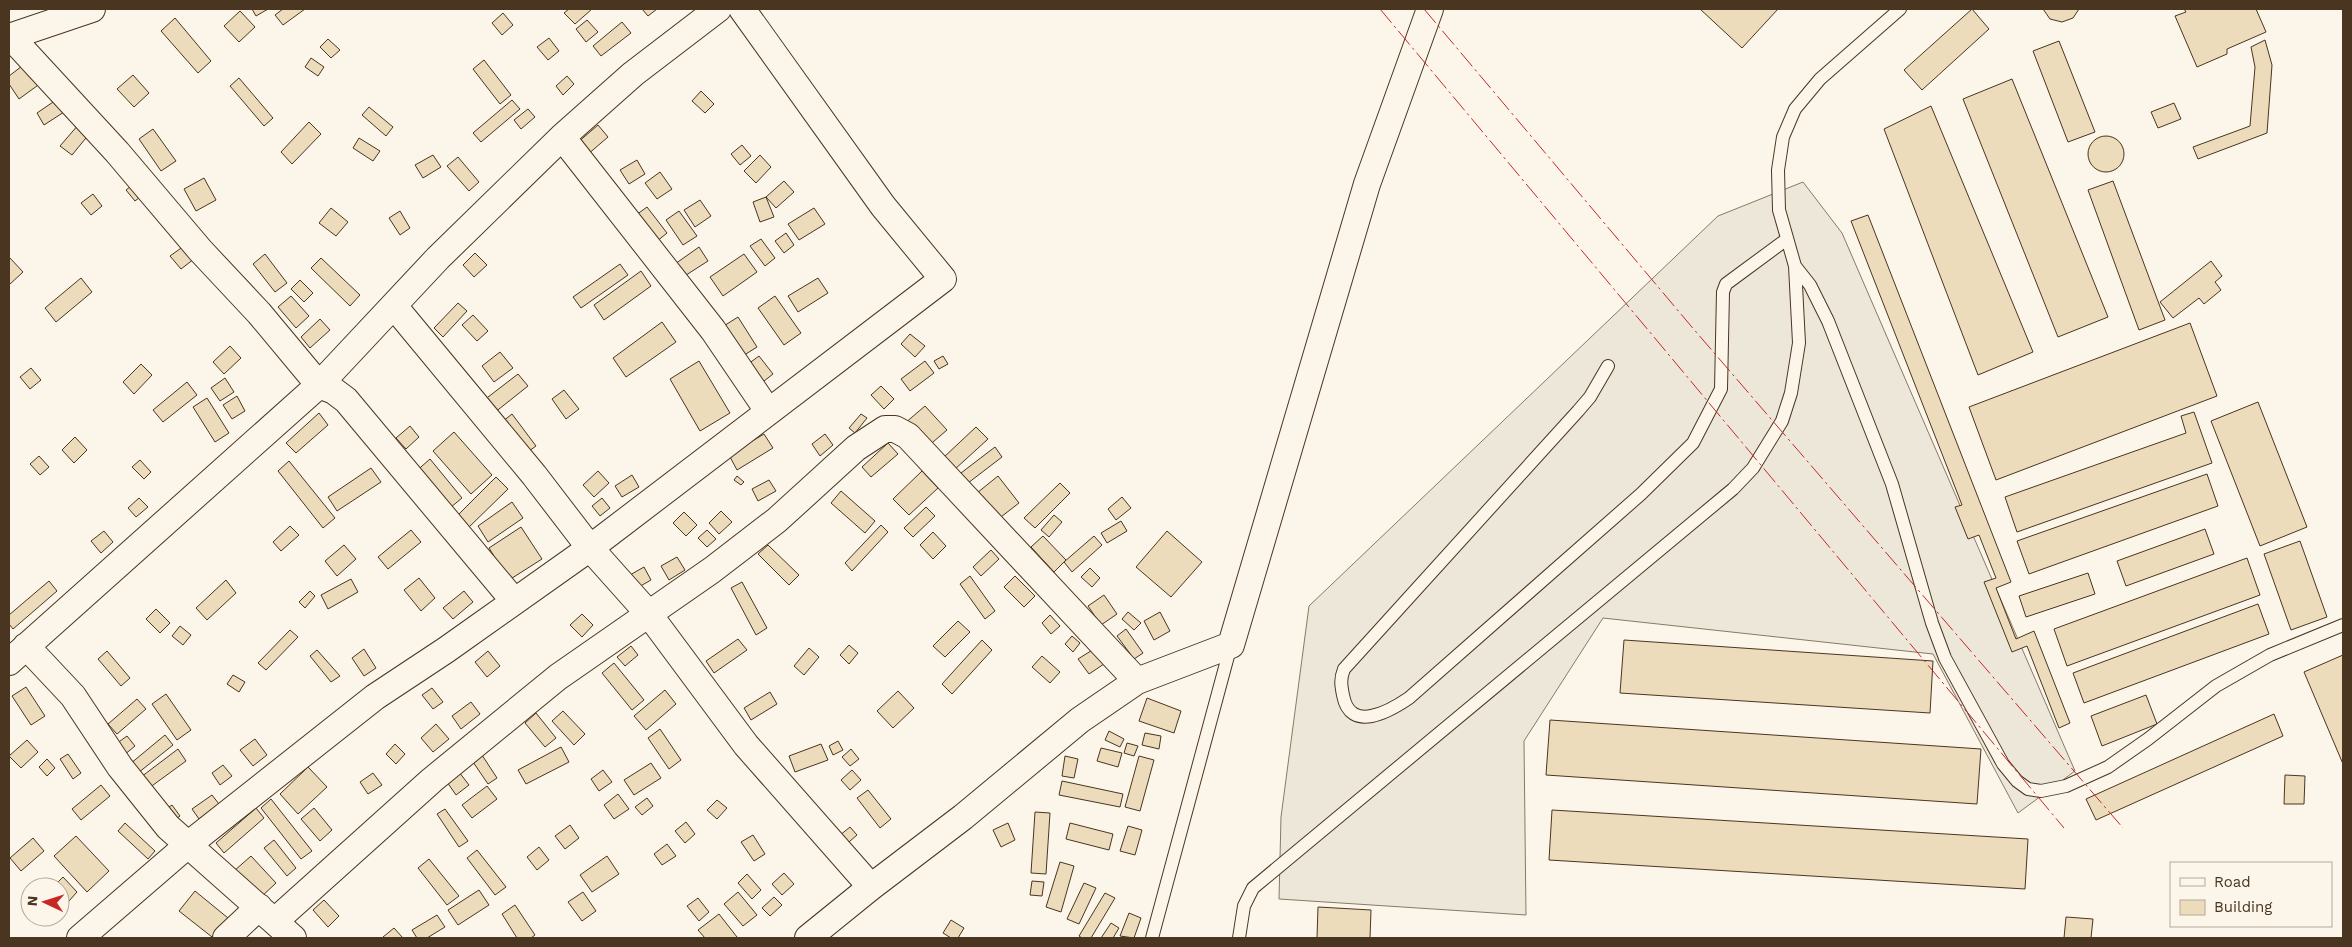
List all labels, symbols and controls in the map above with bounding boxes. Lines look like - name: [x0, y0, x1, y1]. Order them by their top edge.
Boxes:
- legend: [2170, 862, 2332, 927]
- text: Road: [2214, 873, 2251, 891]
- north arrow: [20, 877, 70, 927]
- text: N: [24, 895, 40, 907]
- text: Building: [2214, 898, 2272, 916]

